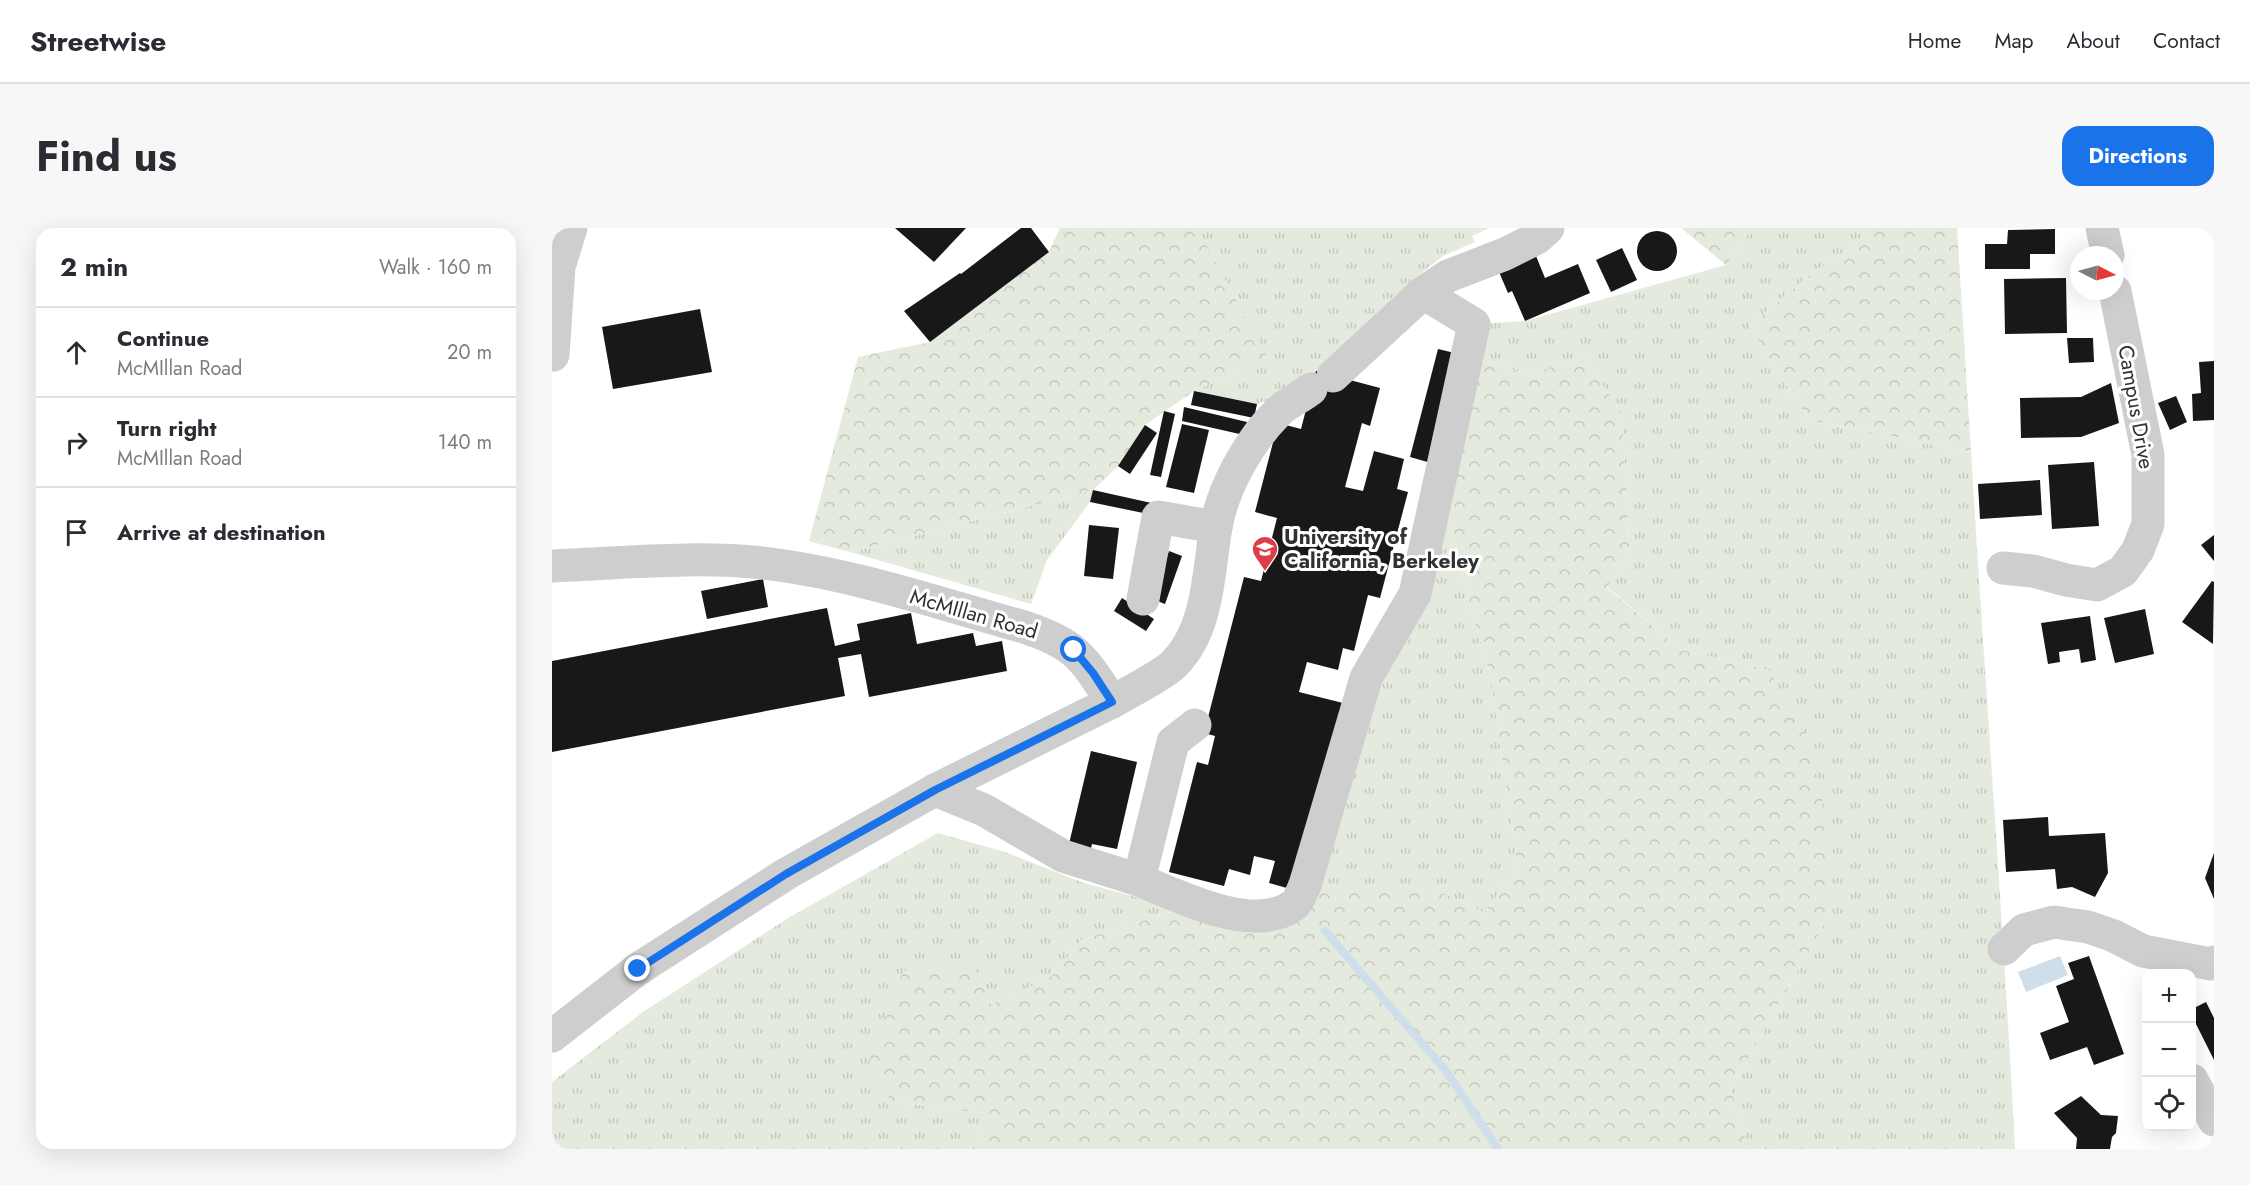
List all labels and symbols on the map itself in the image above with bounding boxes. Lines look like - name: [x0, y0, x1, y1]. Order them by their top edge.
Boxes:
- north arrow: [2070, 246, 2124, 300]
- street label: Campus Drive: [2110, 343, 2162, 471]
- place label: University of California, Berkeley: [1284, 522, 1480, 576]
- school or university icon: University of California, Berkeley: [1250, 534, 1280, 572]
- street label: McMIllan Road: [907, 581, 1041, 647]
- route start: [1060, 636, 1086, 662]
- route end: [624, 955, 650, 981]

